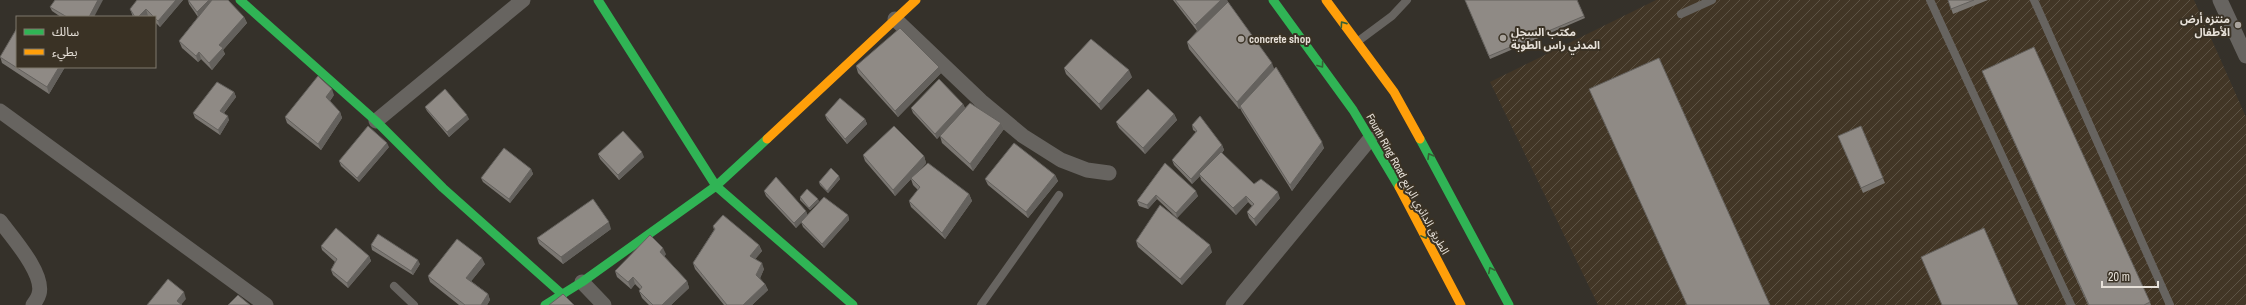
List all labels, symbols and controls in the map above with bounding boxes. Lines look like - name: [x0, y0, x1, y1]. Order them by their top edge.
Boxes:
- place label: منتزه أرض الأطفال: [2180, 12, 2230, 39]
- legend: [16, 16, 156, 68]
- marker: منتزه أرض الأطفال: [2233, 20, 2243, 30]
- one-way arrow: [1340, 21, 1348, 28]
- text: سالك: [52, 24, 79, 40]
- place label: مكتب السجل المدني راس الطوبة: [1511, 25, 1600, 55]
- place label: concrete shop: [1249, 32, 1311, 46]
- marker: مكتب السجل المدني راس الطوبة: [1498, 33, 1508, 43]
- marker: concrete shop: [1236, 34, 1246, 44]
- text: بطيء: [52, 44, 78, 62]
- one-way arrow: [1316, 61, 1324, 68]
- street label: Fourth Ring Road الطريق الدائري الرابع: [1361, 111, 1453, 258]
- one-way arrow: [1427, 153, 1434, 160]
- one-way arrow: [1420, 231, 1428, 239]
- scale bar: [2102, 263, 2158, 289]
- one-way arrow: [1489, 267, 1496, 274]
- text: 20 m: [2108, 269, 2130, 285]

